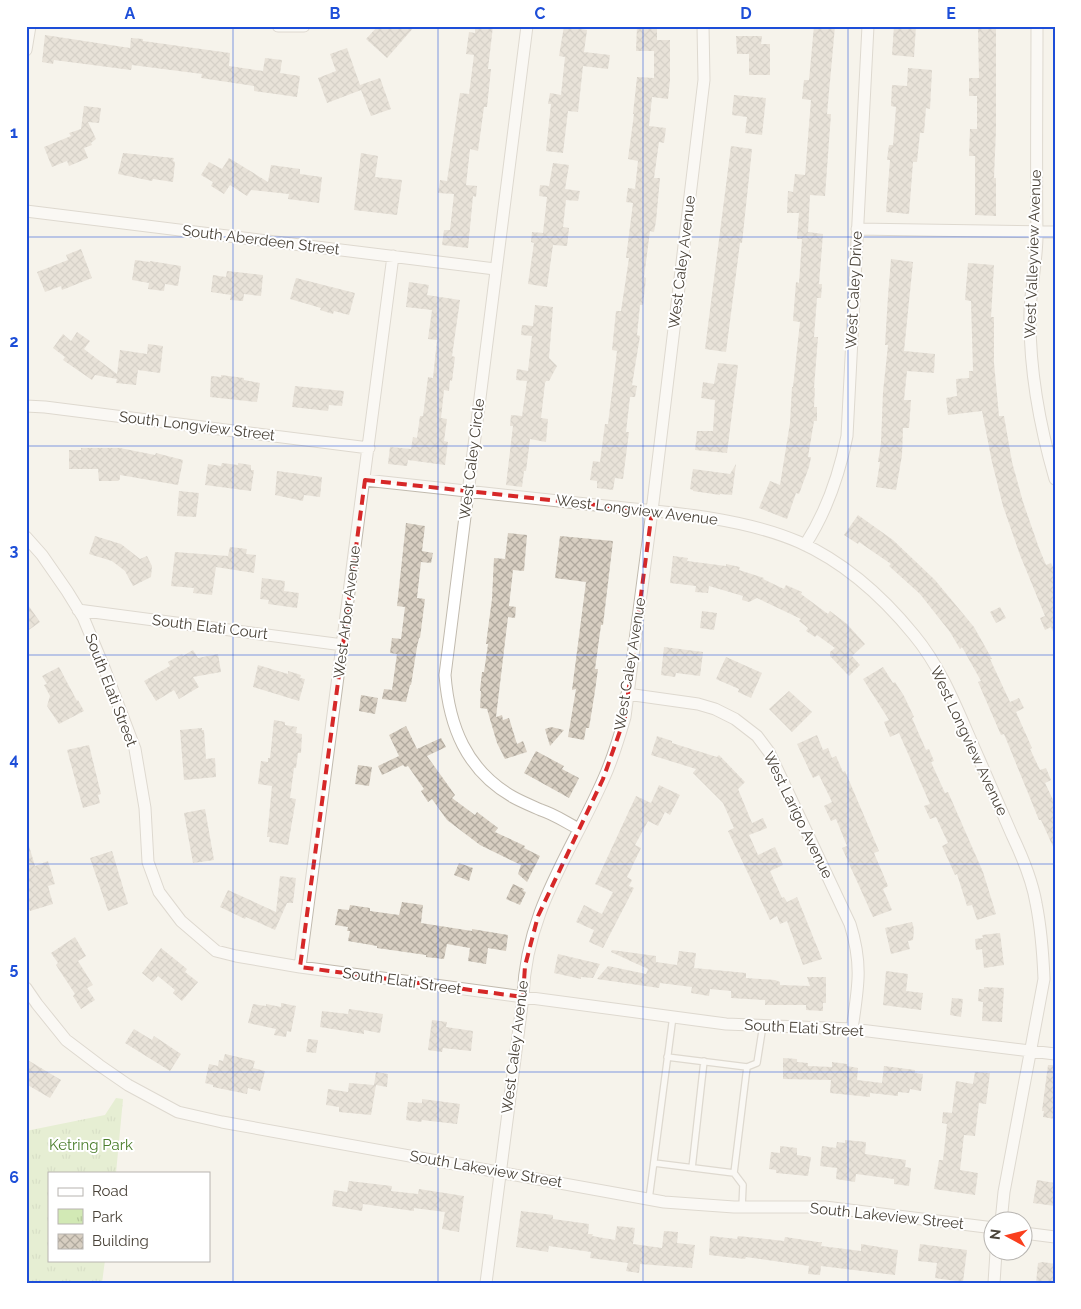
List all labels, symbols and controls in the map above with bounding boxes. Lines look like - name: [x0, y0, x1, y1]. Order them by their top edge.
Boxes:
- text: A: [125, 4, 136, 23]
- text: B: [330, 4, 341, 23]
- text: C: [535, 4, 546, 23]
- text: D: [740, 4, 752, 23]
- text: E: [946, 4, 956, 23]
- text: 1: [10, 123, 18, 142]
- street label: West Valleyview Avenue: [1021, 169, 1045, 339]
- street label: West Caley Avenue: [665, 194, 699, 330]
- street label: South Aberdeen Street: [181, 221, 341, 259]
- street label: West Caley Drive: [842, 230, 866, 349]
- text: 2: [9, 332, 19, 351]
- street label: West Caley Circle: [456, 397, 488, 521]
- street label: South Longview Street: [118, 407, 276, 445]
- street label: West Longview Avenue: [555, 491, 719, 529]
- text: 3: [10, 541, 19, 560]
- street label: West Arbor Avenue: [330, 544, 364, 679]
- street label: West Caley Avenue: [611, 596, 649, 732]
- street label: South Elati Court: [151, 611, 269, 643]
- street label: South Elati Street: [81, 631, 141, 749]
- street label: West Longview Avenue: [926, 663, 1012, 819]
- street label: West Larigo Avenue: [759, 748, 837, 882]
- text: 4: [9, 750, 19, 769]
- text: 5: [10, 959, 19, 978]
- street label: South Elati Street: [342, 964, 462, 998]
- street label: West Caley Avenue: [498, 979, 532, 1115]
- street label: South Elati Street: [744, 1016, 864, 1040]
- park label: Ketring Park: [49, 1136, 133, 1154]
- street label: South Lakeview Street: [408, 1147, 564, 1191]
- text: 6: [9, 1168, 19, 1187]
- legend: [48, 1172, 210, 1262]
- text: Road: [92, 1182, 128, 1200]
- street label: South Lakeview Street: [809, 1199, 965, 1233]
- text: Park: [92, 1208, 123, 1226]
- north arrow: [984, 1212, 1034, 1262]
- text: N: [987, 1228, 1004, 1241]
- text: Building: [92, 1232, 149, 1250]

